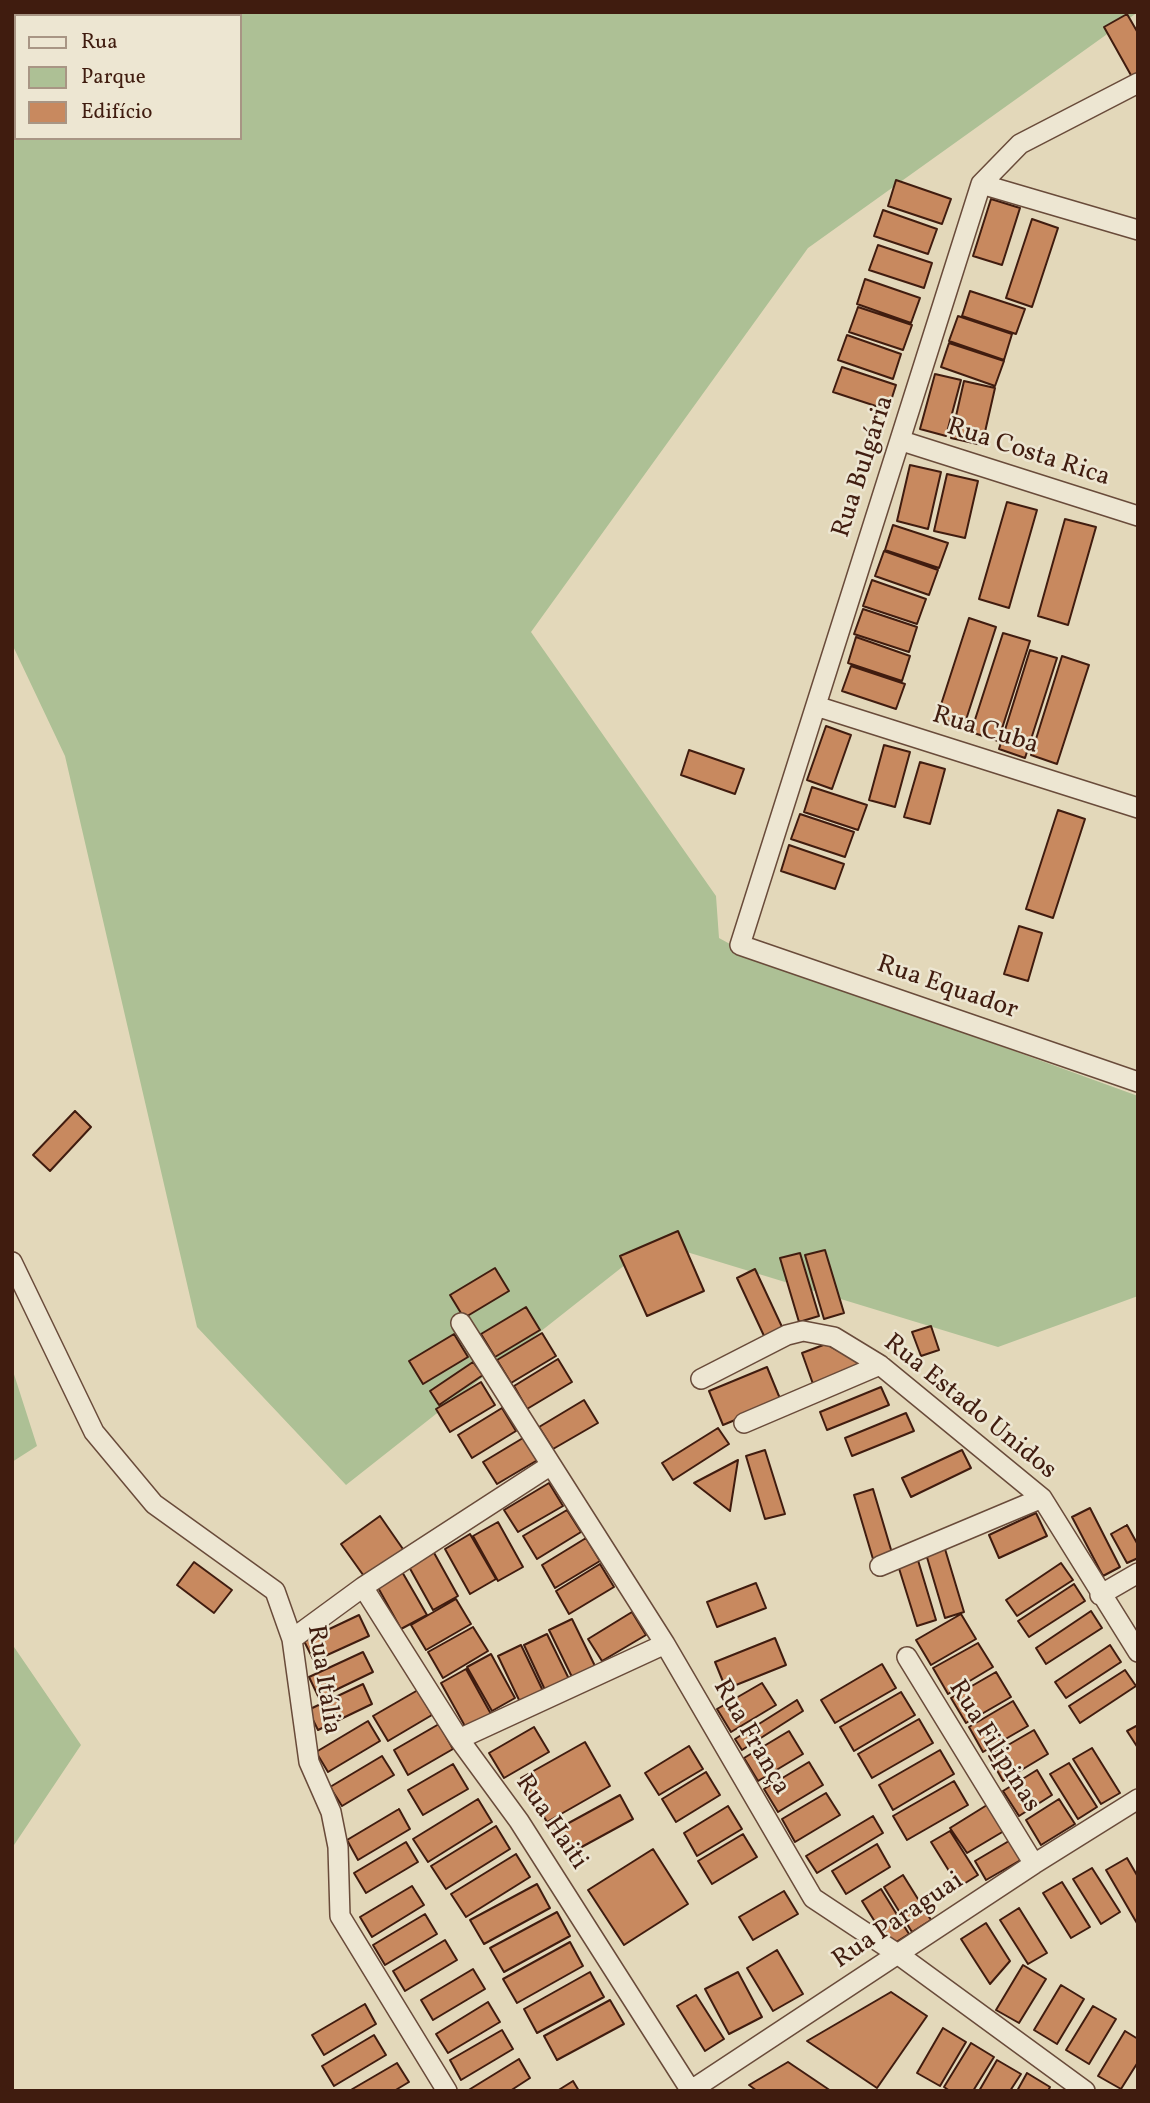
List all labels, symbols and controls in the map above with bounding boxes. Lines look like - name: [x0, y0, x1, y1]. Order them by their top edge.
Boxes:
- legend: [14, 14, 242, 140]
- text: Rua: [81, 28, 118, 57]
- text: Parque: [81, 63, 146, 92]
- text: Edifício: [81, 98, 153, 127]
- street label: Rua Bulgária: [827, 392, 903, 542]
- street label: Rua Costa Rica: [942, 413, 1114, 495]
- street label: Rua Cuba: [928, 701, 1042, 763]
- street label: Rua Equador: [872, 950, 1022, 1028]
- street label: Rua Estado Unidos: [876, 1329, 1062, 1487]
- street label: Rua Itália: [298, 1623, 346, 1737]
- street label: Rua França: [704, 1675, 796, 1801]
- street label: Rua Filipinas: [940, 1675, 1046, 1819]
- street label: Rua Haiti: [507, 1770, 593, 1876]
- street label: Rua Paraguai: [828, 1867, 970, 1977]

